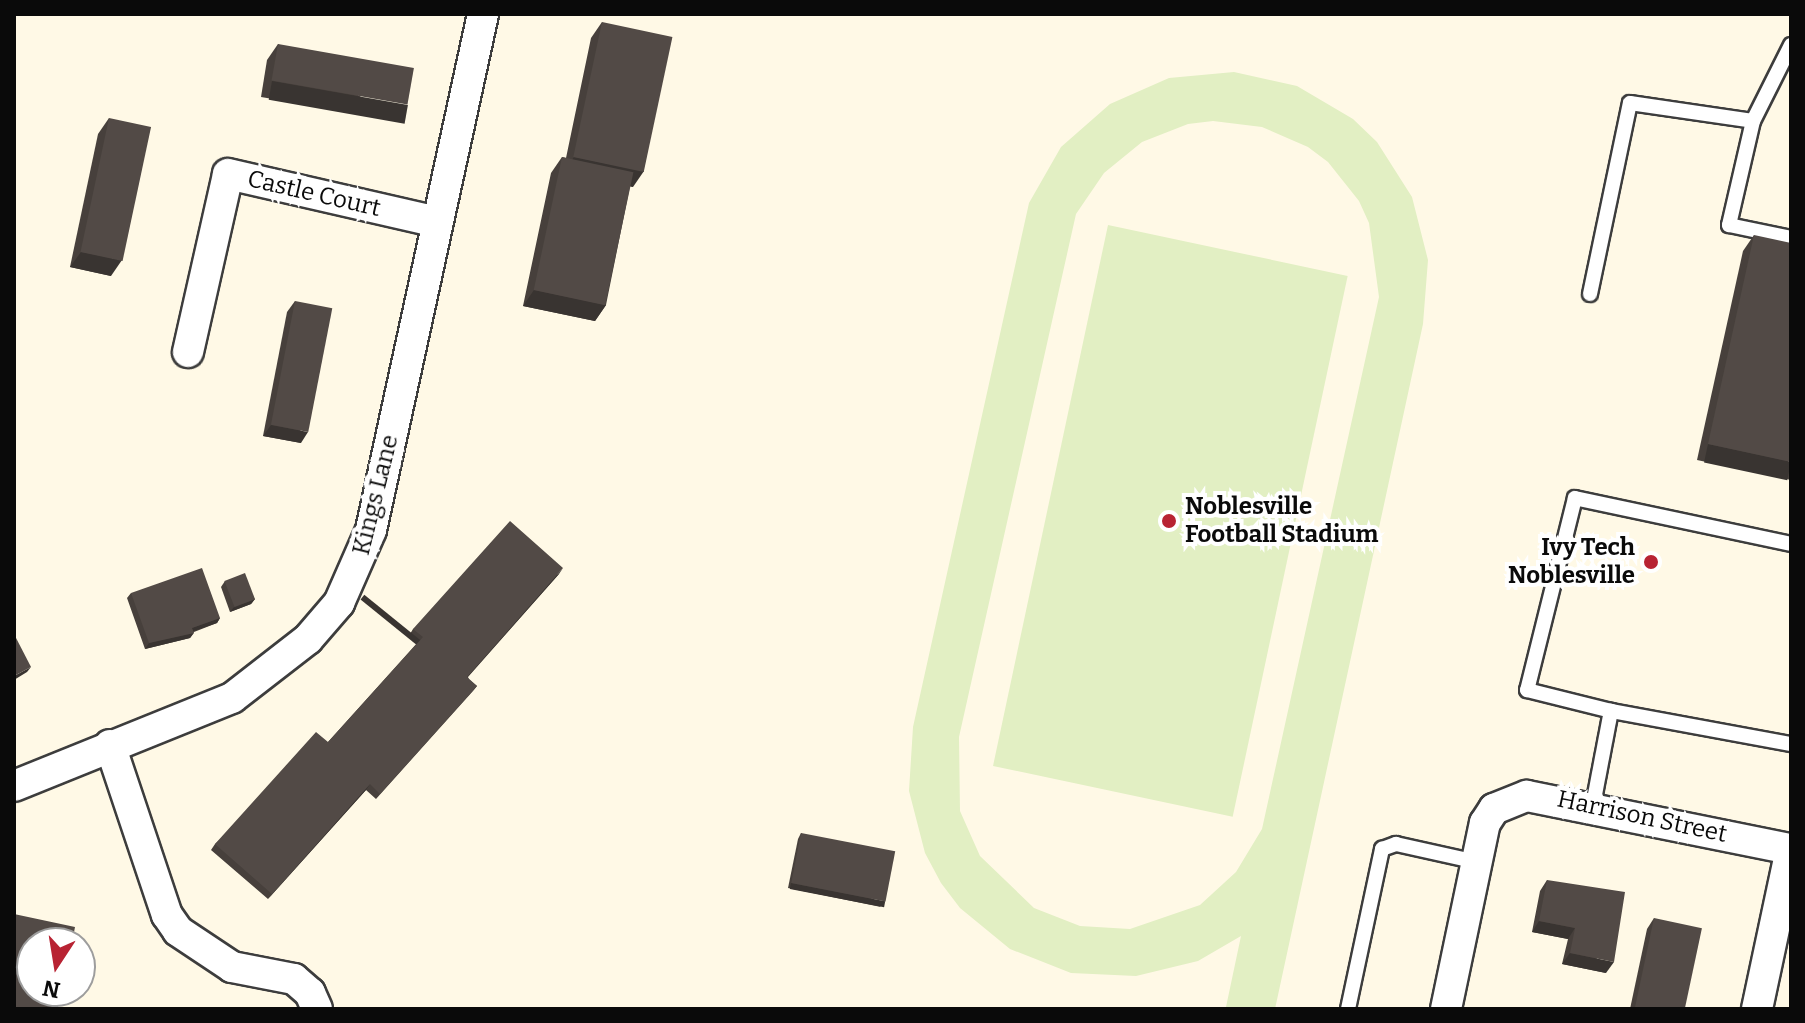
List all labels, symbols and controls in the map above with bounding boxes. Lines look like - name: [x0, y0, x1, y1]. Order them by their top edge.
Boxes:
- street label: Castle Court: [245, 165, 383, 223]
- street label: Kings Lane: [347, 432, 405, 558]
- place label: Noblesville Football Stadium: [1185, 493, 1379, 549]
- marker: Noblesville Football Stadium: [1160, 512, 1178, 530]
- place label: Ivy Tech Noblesville: [1508, 534, 1635, 590]
- marker: Ivy Tech Noblesville: [1642, 553, 1660, 571]
- street label: Harrison Street: [1555, 785, 1729, 849]
- north arrow: [16, 927, 96, 1007]
- text: N: [40, 974, 62, 1004]

